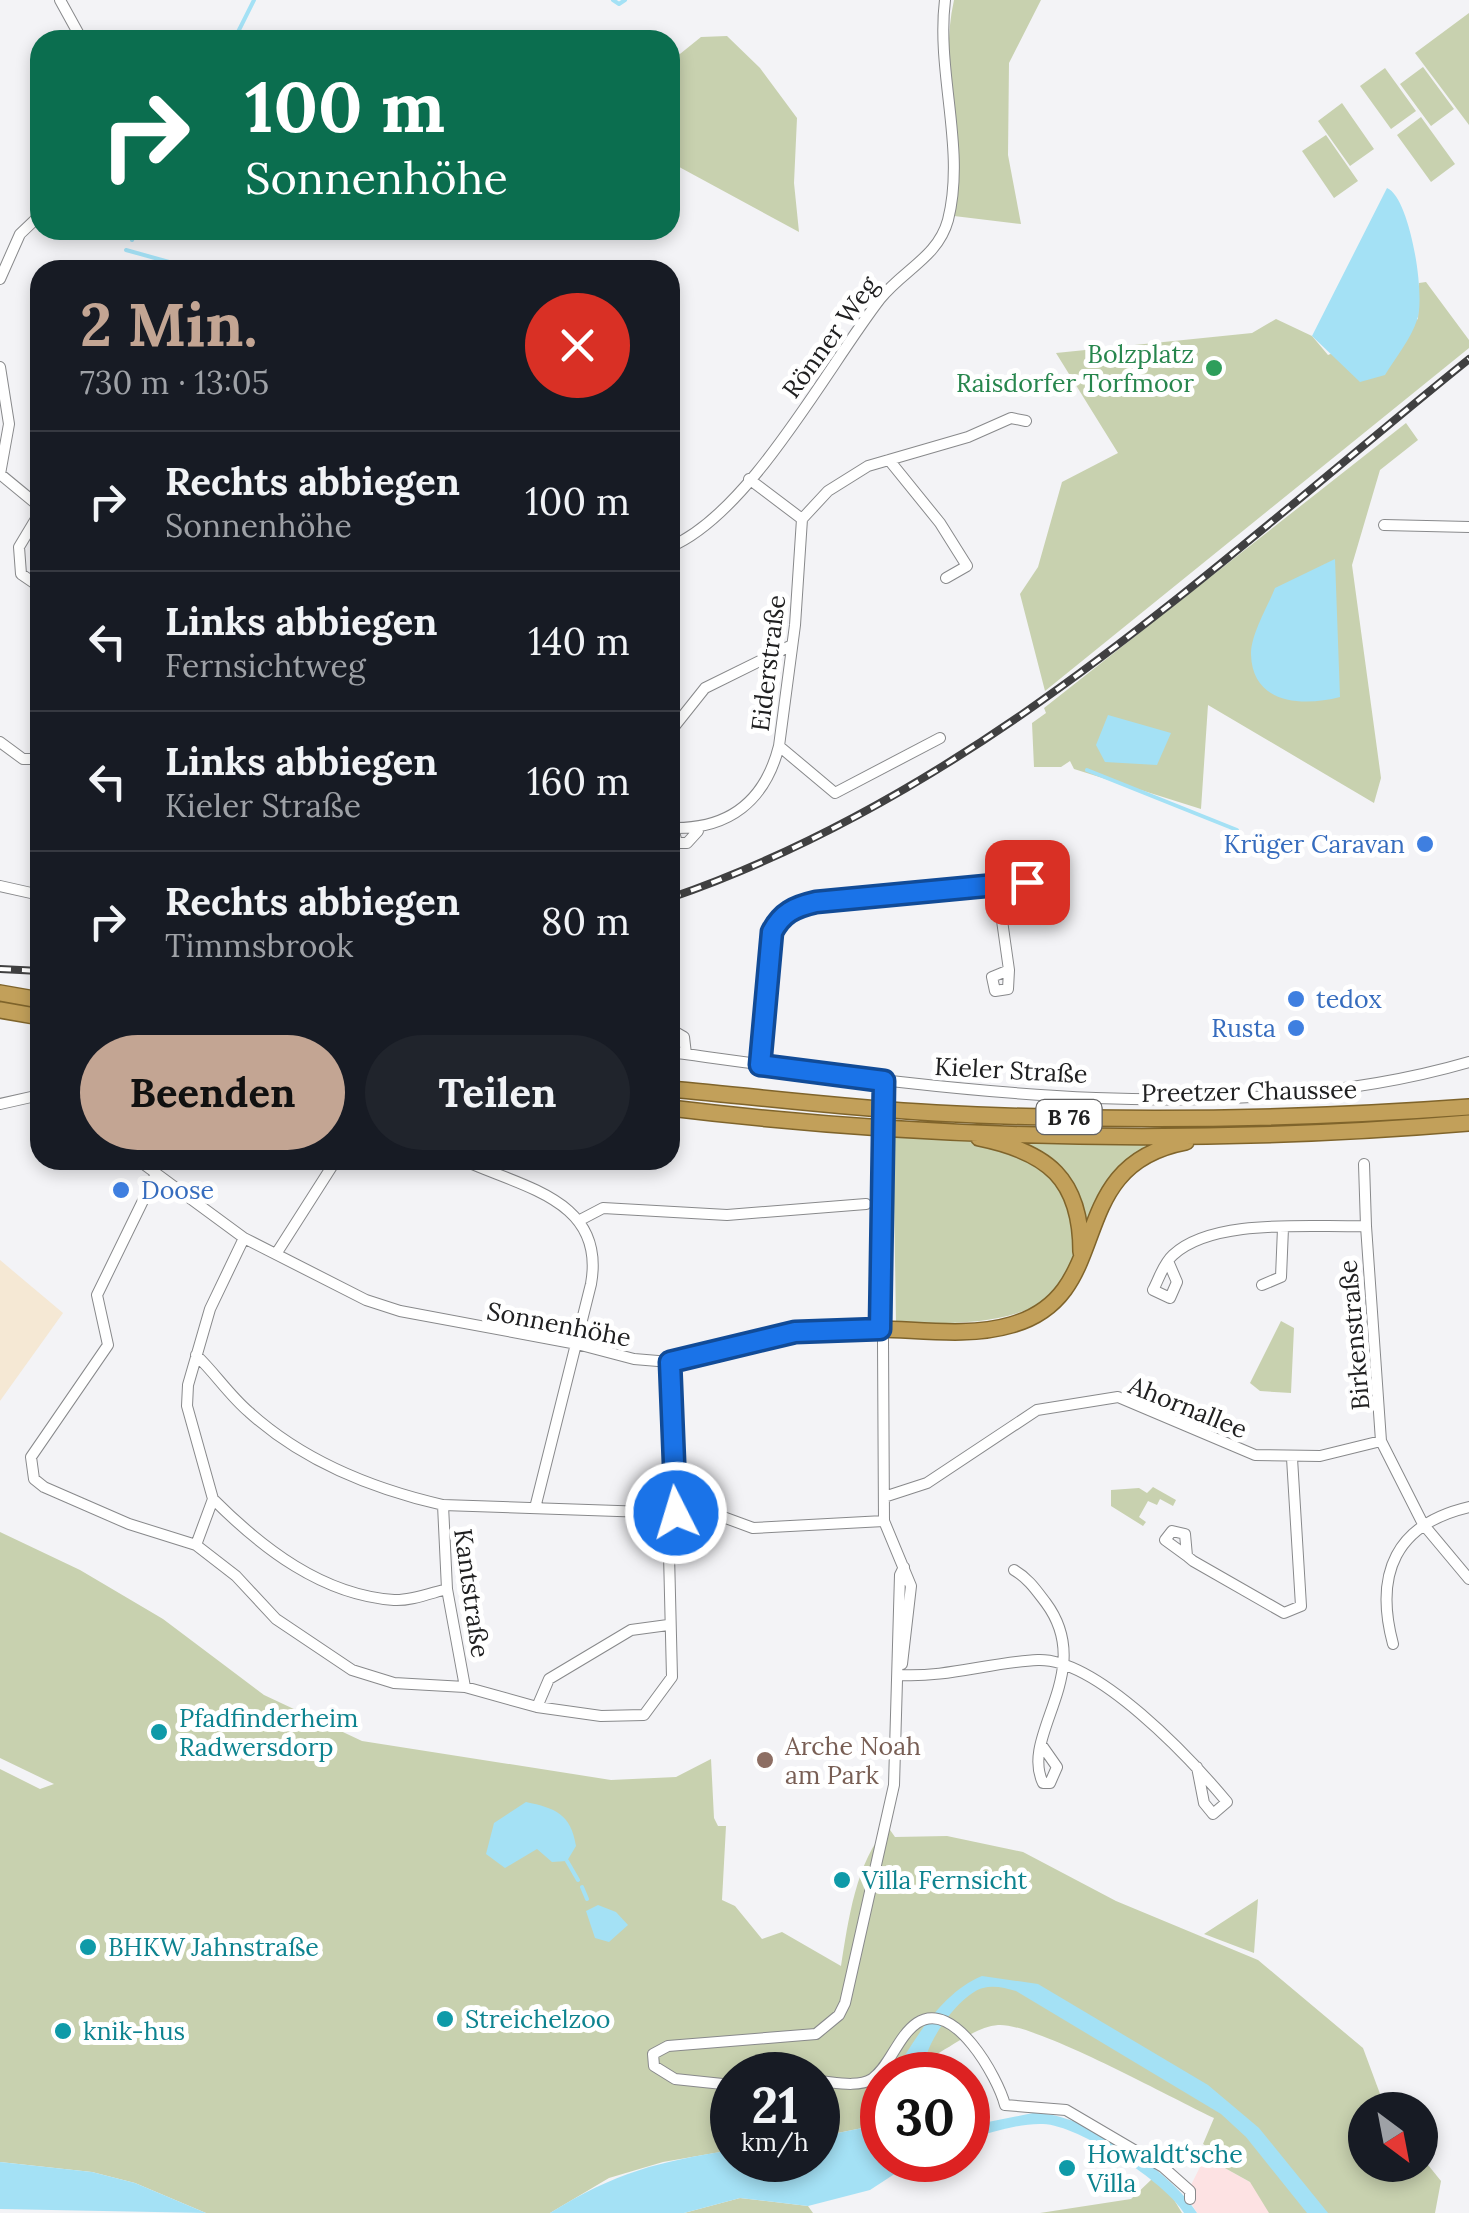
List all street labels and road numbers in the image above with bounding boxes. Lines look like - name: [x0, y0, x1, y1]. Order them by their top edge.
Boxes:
- street label: Rönner Weg: [775, 269, 886, 404]
- street label: Eiderstraße: [744, 593, 792, 733]
- street label: Kieler Straße: [934, 1050, 1088, 1090]
- street label: Preetzer Chaussee: [1141, 1073, 1357, 1109]
- road number: B 76: [1036, 1100, 1102, 1134]
- street label: Birkenstraße: [1332, 1259, 1376, 1411]
- street label: Sonnenhöhe: [484, 1294, 634, 1354]
- street label: Ahornallee: [1123, 1368, 1252, 1445]
- street label: Kantstraße: [447, 1526, 497, 1660]

